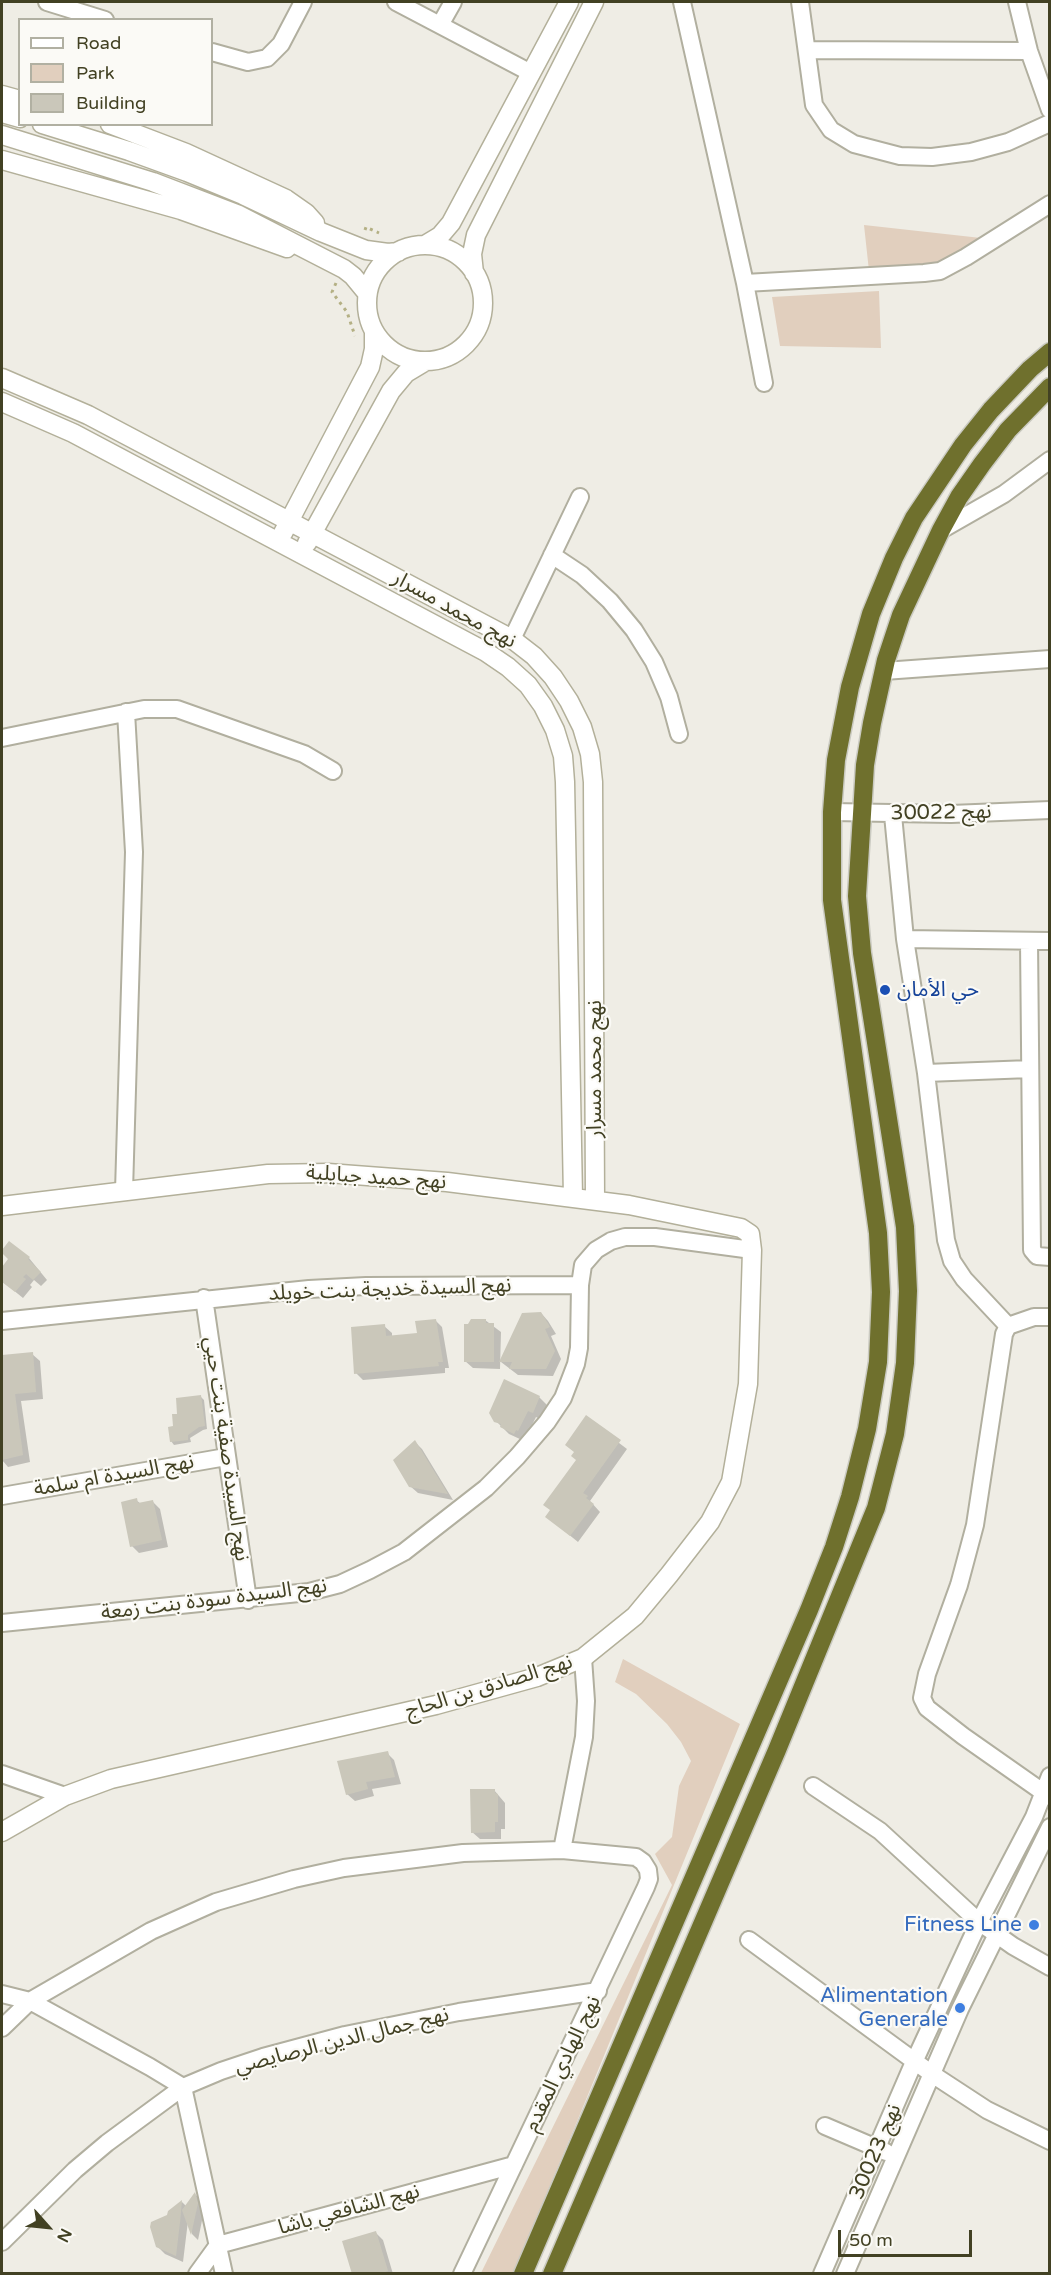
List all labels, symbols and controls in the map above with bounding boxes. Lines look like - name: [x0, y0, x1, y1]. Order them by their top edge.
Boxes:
- legend: [18, 18, 213, 126]
- text: Road: [76, 32, 121, 54]
- text: Park: [76, 62, 114, 84]
- text: Building: [76, 92, 146, 114]
- street label: نهج محمد مسرار: [388, 566, 520, 654]
- street label: نهج 30022: [890, 800, 992, 826]
- place label: حي الأمان: [897, 977, 979, 1003]
- marker: حي الأمان: [878, 983, 892, 997]
- street label: نهج محمد مسرار: [582, 1000, 608, 1138]
- street label: نهج حميد جبايلية: [305, 1161, 447, 1195]
- street label: نهج السيدة خديجة بنت خويلد: [268, 1273, 512, 1307]
- street label: نهج السيدة صفية بنت حيي: [198, 1335, 254, 1563]
- street label: نهج السيدة ام سلمة: [32, 1449, 196, 1503]
- street label: نهج السيدة سودة بنت زمعة: [100, 1574, 328, 1626]
- street label: نهج الصادق بن الحاج: [402, 1650, 576, 1724]
- place label: Fitness Line: [904, 1912, 1022, 1938]
- marker: Fitness Line: [1027, 1918, 1041, 1932]
- place label: Alimentation Generale: [820, 1983, 948, 2033]
- street label: نهج الهادي المقدم: [519, 1992, 607, 2136]
- marker: Alimentation Generale: [953, 2001, 967, 2015]
- street label: نهج جمال الدين الرصايصي: [232, 2002, 452, 2080]
- street label: نهج 30023: [845, 2100, 907, 2204]
- street label: نهج الشافعي باشا: [276, 2179, 422, 2241]
- north arrow: [18, 2197, 78, 2257]
- scale bar: [841, 2218, 974, 2256]
- text: N: [52, 2225, 76, 2245]
- text: 50 m: [849, 2229, 893, 2251]

